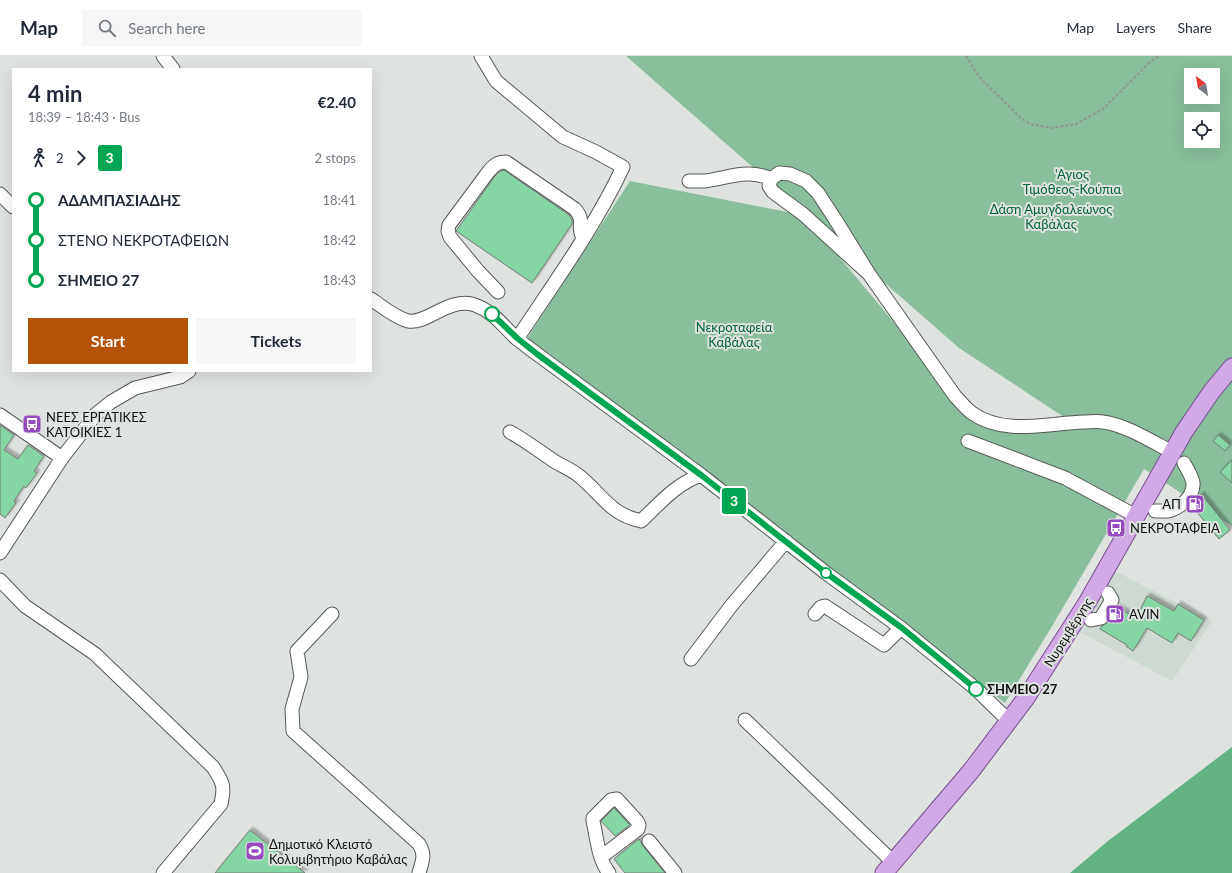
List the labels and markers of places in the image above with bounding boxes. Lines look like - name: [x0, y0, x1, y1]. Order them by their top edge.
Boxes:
- unlabelled marker: [484, 306, 500, 322]
- place label: ΝΕΕΣ ΕΡΓΑΤΙΚΕΣ ΚΑΤΟΙΚΙΕΣ 1: [46, 409, 147, 440]
- bus stop icon: ΝΕΕΣ ΕΡΓΑΤΙΚΕΣ ΚΑΤΟΙΚΙΕΣ 1: [21, 413, 43, 435]
- fuel station icon: ΑΠ: [1184, 493, 1206, 515]
- place label: ΑΠ: [1162, 496, 1181, 512]
- bus stop icon: ΝΕΚΡΟΤΑΦΕΙΑ: [1105, 517, 1127, 539]
- place label: ΝΕΚΡΟΤΑΦΕΙΑ: [1130, 520, 1220, 536]
- unlabelled marker: [820, 567, 832, 579]
- fuel station icon: AVIN: [1104, 603, 1126, 625]
- place label: AVIN: [1129, 606, 1159, 622]
- marker: ΣΗΜΕΙΟ 27: [968, 681, 984, 697]
- place label: ΣΗΜΕΙΟ 27: [987, 681, 1058, 697]
- place label: Δημοτικό Κλειστό Κολυμβητήριο Καβάλας: [269, 836, 407, 867]
- sports icon: Δημοτικό Κλειστό Κολυμβητήριο Καβάλας: [244, 840, 266, 862]

